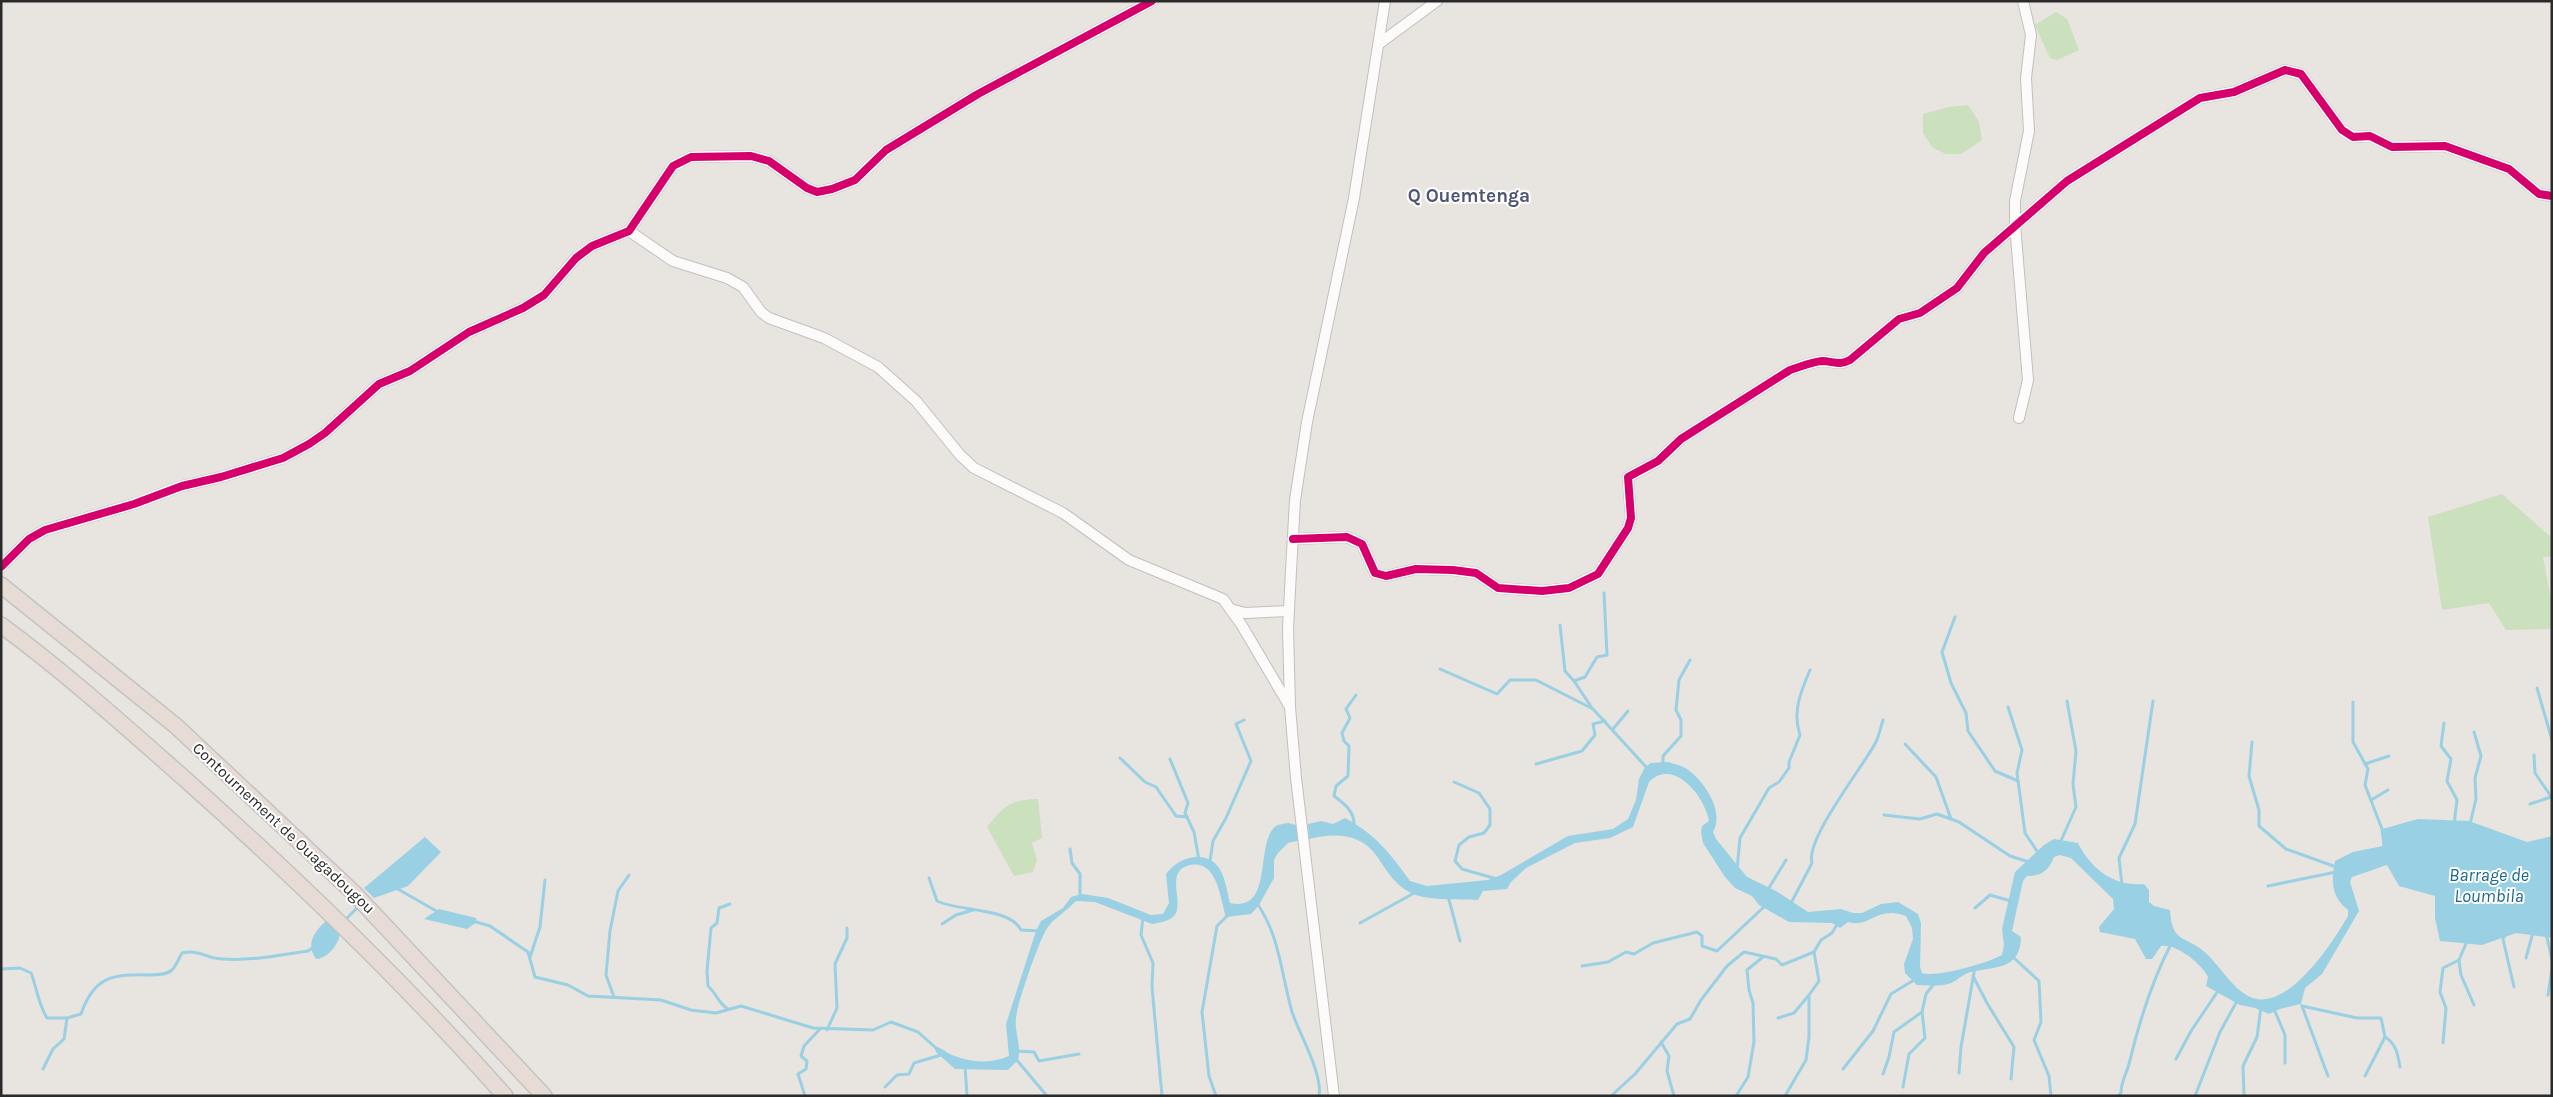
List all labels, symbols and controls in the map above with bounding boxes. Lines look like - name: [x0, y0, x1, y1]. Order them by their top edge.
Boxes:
- district label: Q Ouemtenga: [1408, 185, 1530, 207]
- street label: Contournement de Ouagadougou: [189, 738, 379, 918]
- water label: Barrage de Loumbila: [2449, 864, 2529, 907]

